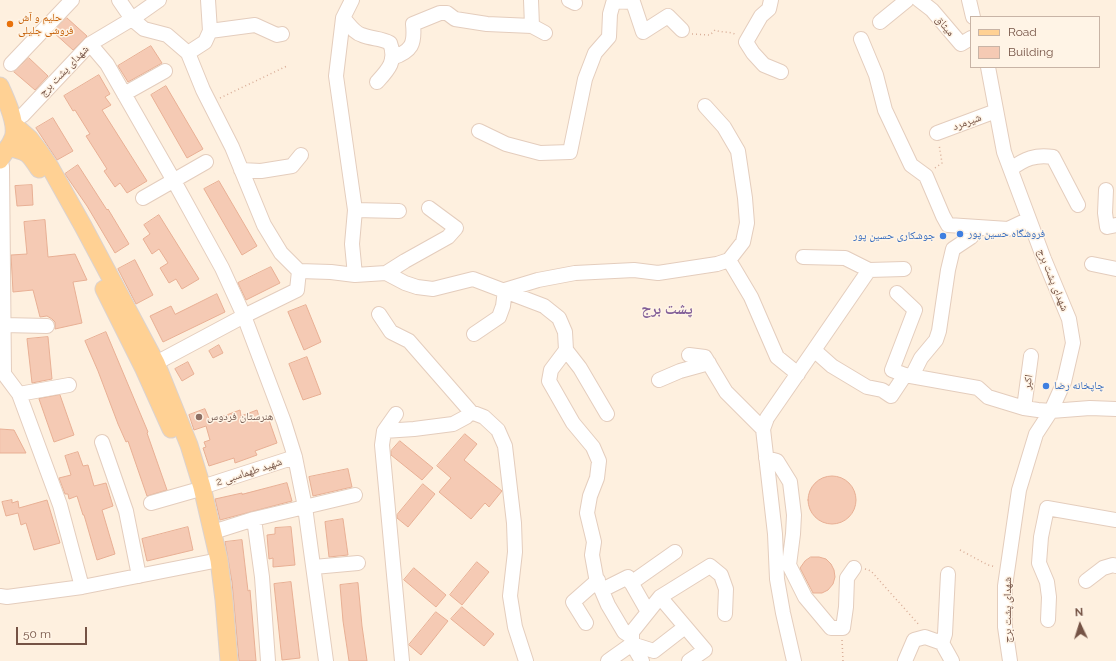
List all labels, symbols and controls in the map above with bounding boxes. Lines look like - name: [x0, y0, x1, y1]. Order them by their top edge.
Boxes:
- place label: حلیم و آش فروشی جلیلی: [18, 11, 74, 37]
- street label: میثاق: [933, 13, 957, 39]
- legend: [970, 16, 1100, 68]
- marker: حلیم و آش فروشی جلیلی: [5, 19, 15, 29]
- text: Road: [1008, 25, 1037, 39]
- street label: شهدای پشت برج: [36, 43, 92, 99]
- text: Building: [1008, 45, 1054, 59]
- street label: شیرمرد: [951, 111, 983, 133]
- place label: فروشگاه حسین پور: [968, 227, 1045, 241]
- place label: جوشکاری حسین پور: [853, 229, 935, 243]
- marker: فروشگاه حسین پور: [955, 229, 965, 239]
- marker: جوشکاری حسین پور: [938, 231, 948, 241]
- street label: شهدای پشت برج: [1034, 247, 1072, 313]
- district label: پشت برج: [641, 300, 693, 318]
- street label: اکبر: [1020, 374, 1036, 390]
- place label: چاپخانه رضا: [1054, 379, 1104, 393]
- marker: چاپخانه رضا: [1041, 381, 1051, 391]
- place label: هنرستان فردوس: [207, 410, 273, 424]
- marker: هنرستان فردوس: [194, 412, 204, 422]
- street label: شهید طهماسبی 2: [214, 455, 284, 489]
- street label: شهدای پشت برج: [1001, 577, 1015, 643]
- north arrow: [1060, 605, 1100, 645]
- text: N: [1074, 606, 1084, 619]
- scale bar: [18, 619, 89, 645]
- text: 50 m: [23, 627, 51, 641]

